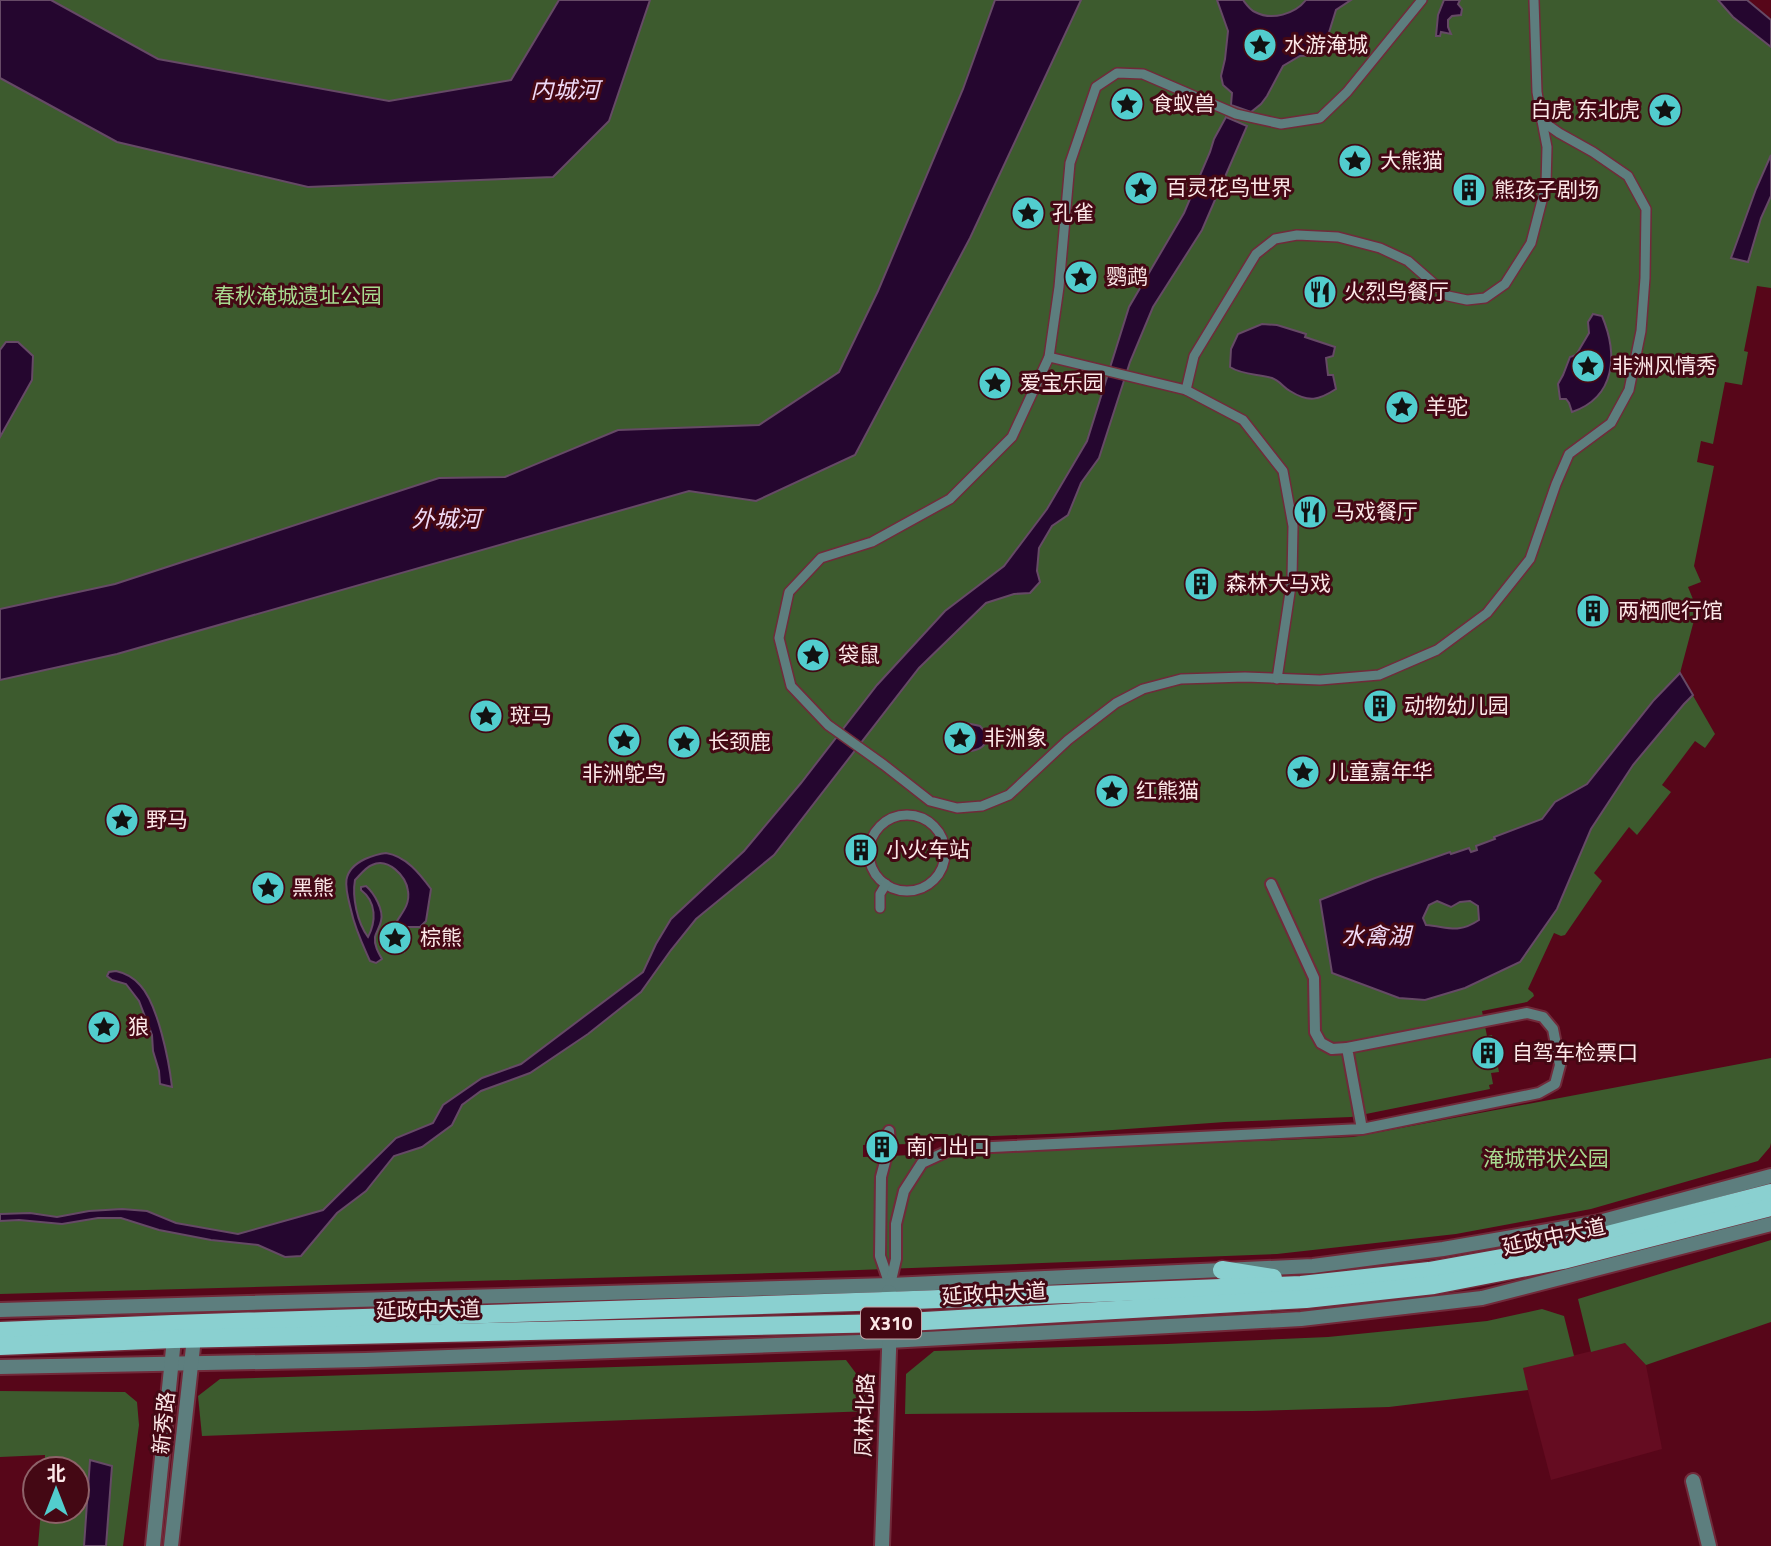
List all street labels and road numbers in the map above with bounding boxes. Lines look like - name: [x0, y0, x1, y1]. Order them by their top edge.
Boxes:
- street label: 延政中大道: [1499, 1209, 1608, 1263]
- street label: 延政中大道: [941, 1274, 1047, 1312]
- street label: 延政中大道: [375, 1292, 481, 1326]
- road number: X310: [861, 1308, 921, 1338]
- street label: 凤林北路: [847, 1372, 881, 1457]
- street label: 新秀路: [144, 1390, 182, 1456]

